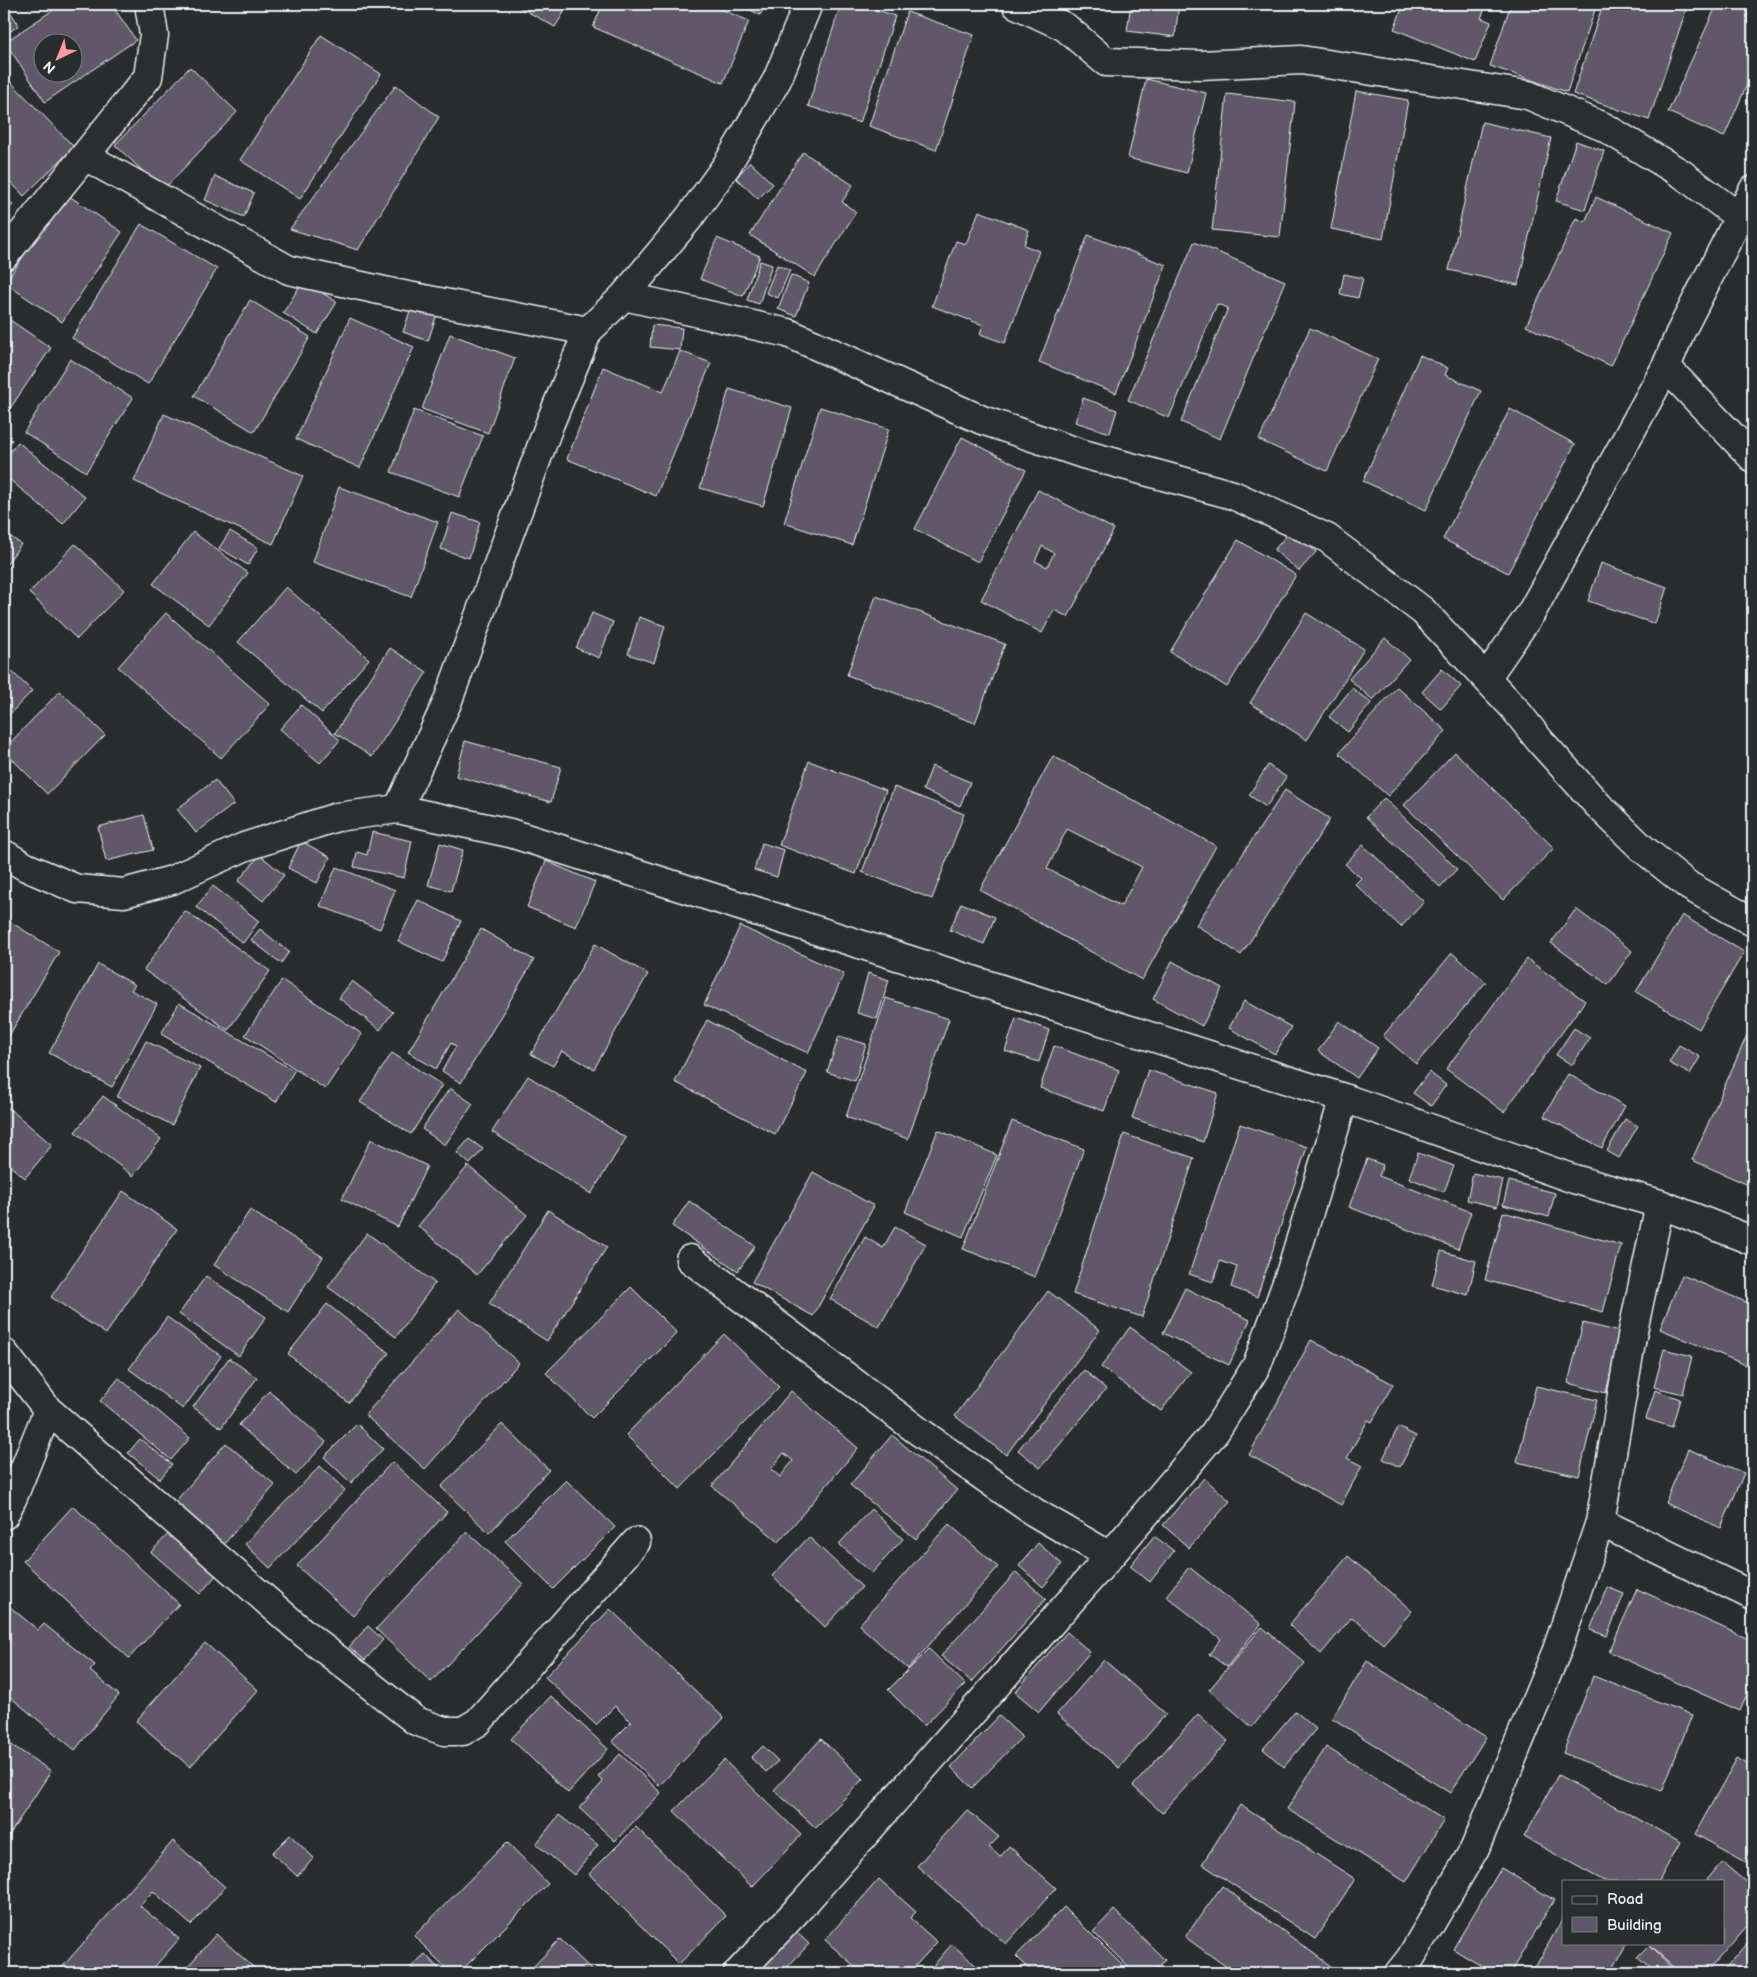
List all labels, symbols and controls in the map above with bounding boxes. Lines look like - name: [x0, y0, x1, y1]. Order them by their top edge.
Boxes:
- north arrow: [32, 32, 82, 82]
- text: N: [40, 57, 59, 77]
- legend: [1562, 1880, 1724, 1944]
- text: Road: [1607, 1890, 1643, 1909]
- text: Building: [1607, 1916, 1662, 1935]

